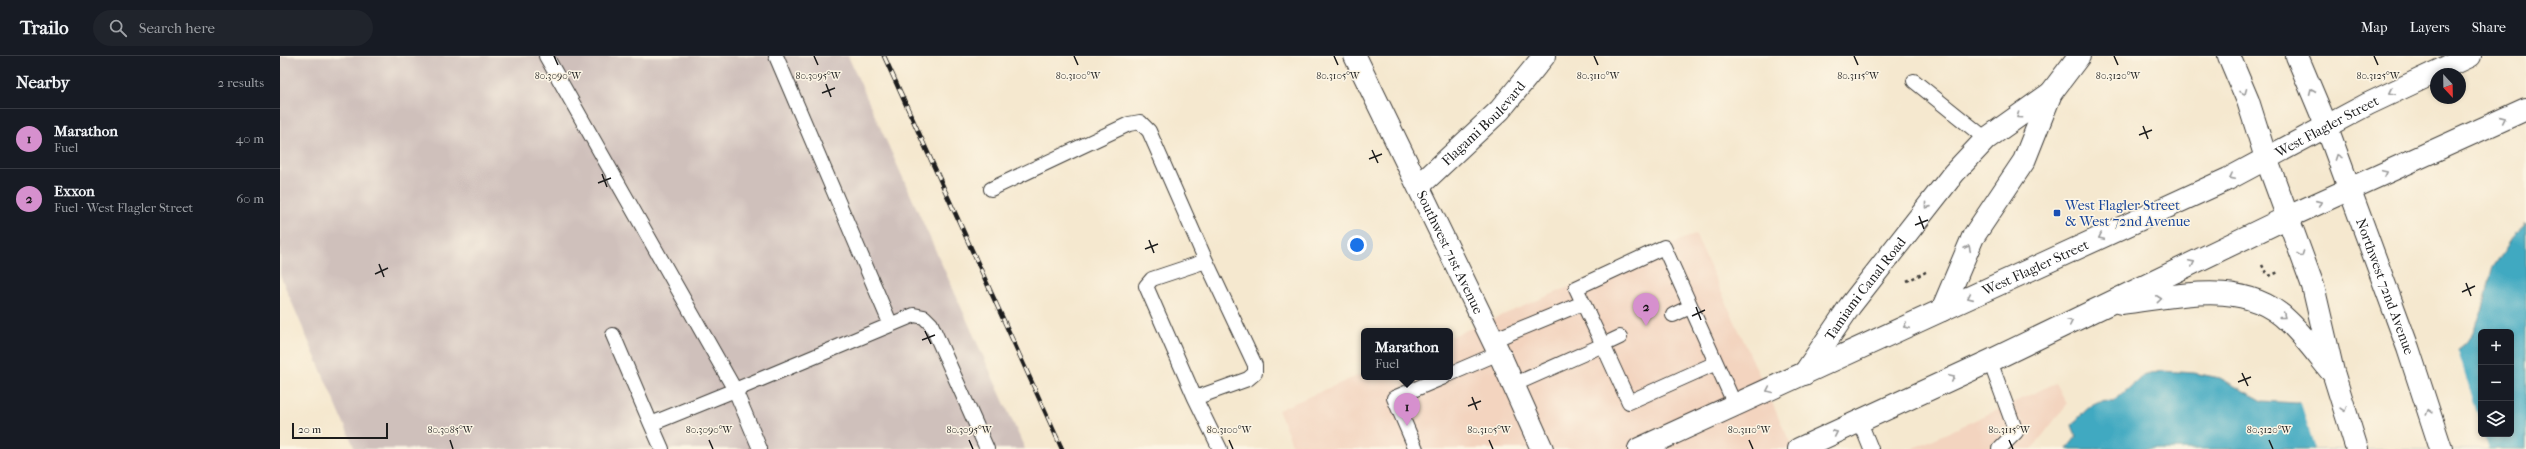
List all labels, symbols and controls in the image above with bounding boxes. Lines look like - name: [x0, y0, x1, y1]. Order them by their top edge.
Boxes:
- search box: [93, 10, 373, 46]
- text: Trailo: [20, 17, 69, 39]
- icon: search: [107, 17, 129, 39]
- text: Search here: [139, 19, 215, 37]
- text: Map: [2361, 19, 2388, 36]
- text: Layers: [2410, 19, 2450, 36]
- text: Share: [2472, 19, 2506, 36]
- north arrow: [2430, 68, 2466, 104]
- text: 80.3090°W: [535, 70, 582, 82]
- text: 80.3095°W: [795, 70, 842, 82]
- text: 80.3100°W: [1056, 70, 1101, 82]
- text: 80.3105°W: [1316, 70, 1361, 82]
- text: 80.3110°W: [1577, 70, 1620, 82]
- text: 80.3115°W: [1837, 70, 1880, 82]
- text: 80.3120°W: [2096, 70, 2141, 82]
- text: 80.3125°W: [2356, 70, 2401, 82]
- text: Nearby: [16, 72, 70, 92]
- text: 2 results: [218, 75, 264, 90]
- street label: Flagami Boulevard: [1438, 78, 1529, 169]
- one-way arrow: [2309, 87, 2317, 94]
- one-way arrow: [2388, 87, 2396, 95]
- one-way arrow: [2239, 89, 2247, 96]
- street label: West Flagler Street: [2271, 92, 2382, 162]
- one-way arrow: [2016, 111, 2023, 119]
- one-way arrow: [2500, 116, 2507, 124]
- text: Marathon: [54, 122, 118, 140]
- text: 1: [27, 131, 31, 146]
- text: 40 m: [236, 131, 264, 146]
- text: Fuel: [54, 140, 78, 155]
- one-way arrow: [2334, 154, 2343, 161]
- one-way arrow: [2381, 170, 2388, 178]
- one-way arrow: [2228, 172, 2236, 180]
- text: Exxon: [54, 182, 95, 200]
- street label: Southwest 71st Avenue: [1413, 188, 1487, 317]
- text: 2: [26, 191, 32, 206]
- text: 60 m: [236, 191, 264, 206]
- place label: West Flagler Street & West 72nd Avenue: [2064, 197, 2190, 230]
- text: Fuel · West Flagler Street: [54, 200, 193, 215]
- one-way arrow: [2315, 200, 2322, 208]
- one-way arrow: [1924, 202, 1931, 209]
- marker: West Flagler Street & West 72nd Avenue: [2052, 208, 2062, 218]
- street label: Northwest 72nd Avenue: [2352, 216, 2418, 357]
- one-way arrow: [2097, 232, 2105, 240]
- street label: Tamiami Canal Road: [1821, 234, 1910, 344]
- your location: [1347, 235, 1367, 255]
- street label: West Flagler Street: [1979, 236, 2091, 300]
- one-way arrow: [1963, 244, 1971, 252]
- one-way arrow: [2297, 250, 2305, 257]
- one-way arrow: [2187, 260, 2195, 268]
- one-way arrow: [1966, 292, 1974, 300]
- pin: 2: [1633, 293, 1659, 326]
- one-way arrow: [2156, 295, 2162, 304]
- one-way arrow: [2278, 312, 2285, 319]
- one-way arrow: [2065, 319, 2073, 327]
- one-way arrow: [1903, 321, 1911, 329]
- popup: [1361, 328, 1453, 380]
- map controls: [2478, 329, 2514, 437]
- button: +: [2478, 329, 2514, 365]
- text: Marathon: [1375, 338, 1439, 356]
- text: Fuel: [1375, 356, 1399, 371]
- button: −: [2478, 365, 2514, 401]
- one-way arrow: [1948, 375, 1956, 383]
- one-way arrow: [1765, 385, 1773, 393]
- pin: 1: [1394, 393, 1420, 426]
- button: layers: [2478, 401, 2514, 437]
- one-way arrow: [2339, 406, 2348, 413]
- one-way arrow: [2425, 409, 2434, 416]
- scale bar: [292, 421, 388, 440]
- text: 20 m: [298, 423, 321, 436]
- text: 80.3085°W: [428, 424, 474, 436]
- text: 80.3090°W: [686, 424, 733, 436]
- text: 80.3095°W: [946, 424, 993, 436]
- text: 80.3100°W: [1207, 424, 1252, 436]
- text: 80.3105°W: [1467, 424, 1512, 436]
- text: 80.3110°W: [1728, 424, 1771, 436]
- text: 80.3115°W: [1988, 424, 2031, 436]
- text: 80.3120°W: [2247, 424, 2292, 436]
- one-way arrow: [1830, 430, 1838, 438]

